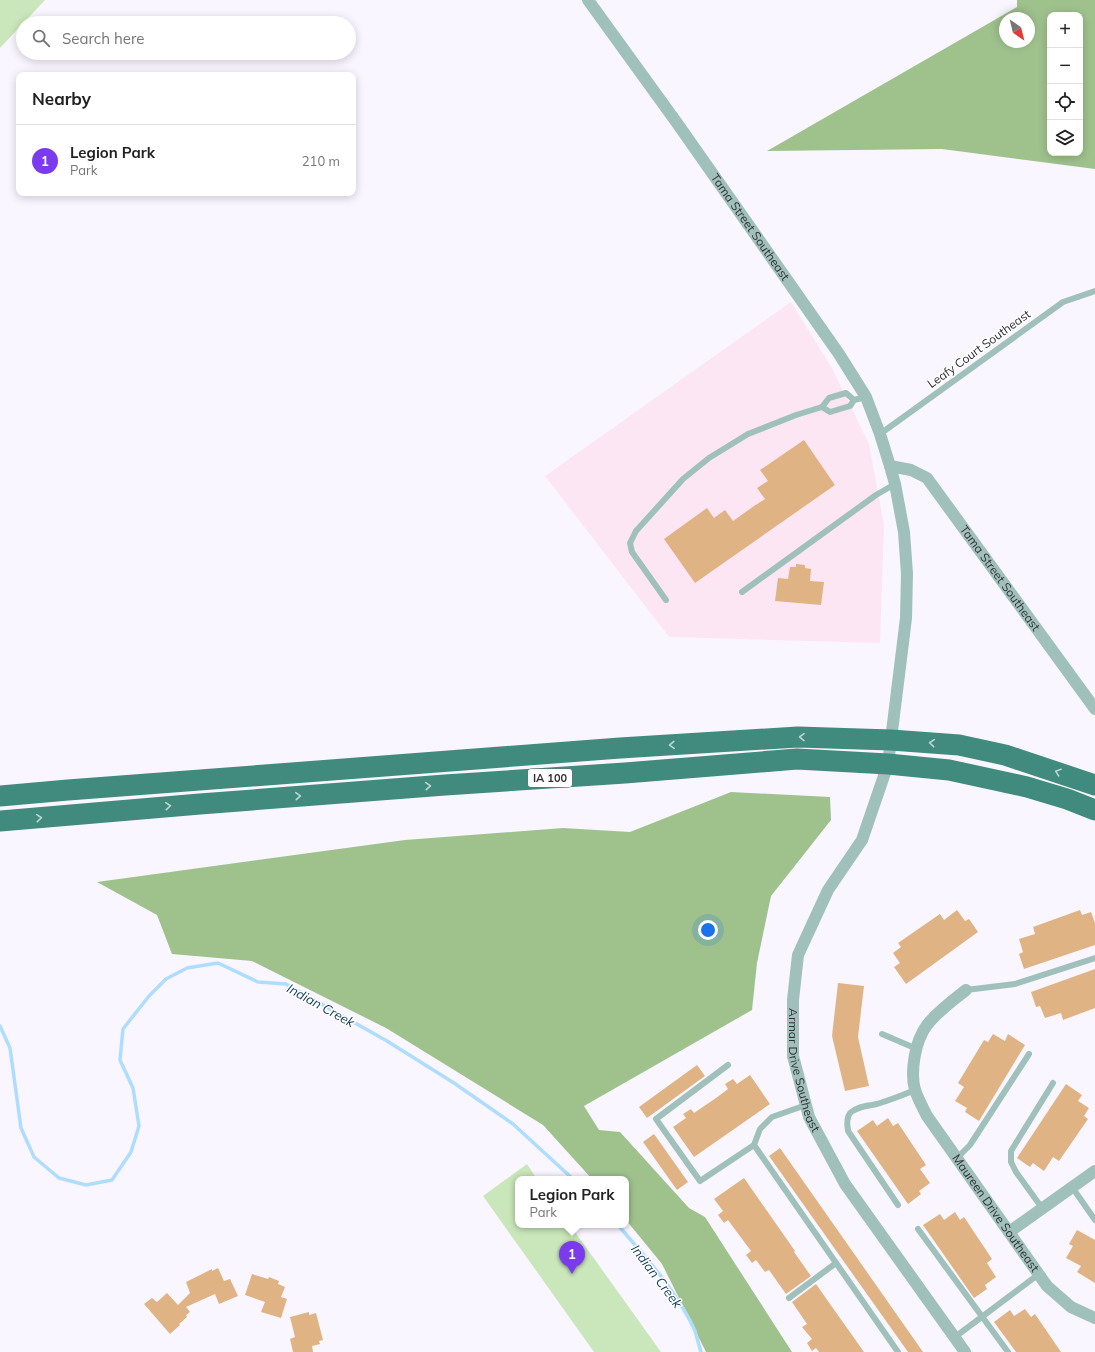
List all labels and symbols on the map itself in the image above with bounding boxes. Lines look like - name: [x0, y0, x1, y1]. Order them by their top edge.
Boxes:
- north arrow: [999, 12, 1035, 48]
- street label: Tama Street Southeast: [708, 170, 793, 283]
- street label: Leafy Court Southeast: [924, 306, 1033, 391]
- street label: Tama Street Southeast: [957, 522, 1044, 634]
- one-way arrow: [799, 733, 805, 741]
- one-way arrow: [929, 738, 935, 747]
- one-way arrow: [669, 740, 675, 749]
- one-way arrow: [1055, 768, 1062, 777]
- road number: IA 100: [528, 769, 572, 787]
- one-way arrow: [425, 782, 431, 791]
- one-way arrow: [295, 792, 301, 801]
- one-way arrow: [165, 802, 171, 811]
- one-way arrow: [36, 813, 42, 822]
- your location: [698, 920, 718, 940]
- water label: Indian Creek: [284, 980, 358, 1030]
- street label: Armar Drive Southeast: [786, 1008, 824, 1134]
- street label: Maureen Drive Southeast: [949, 1151, 1043, 1275]
- pin: 1: [559, 1241, 585, 1274]
- water label: Indian Creek: [628, 1241, 686, 1311]

